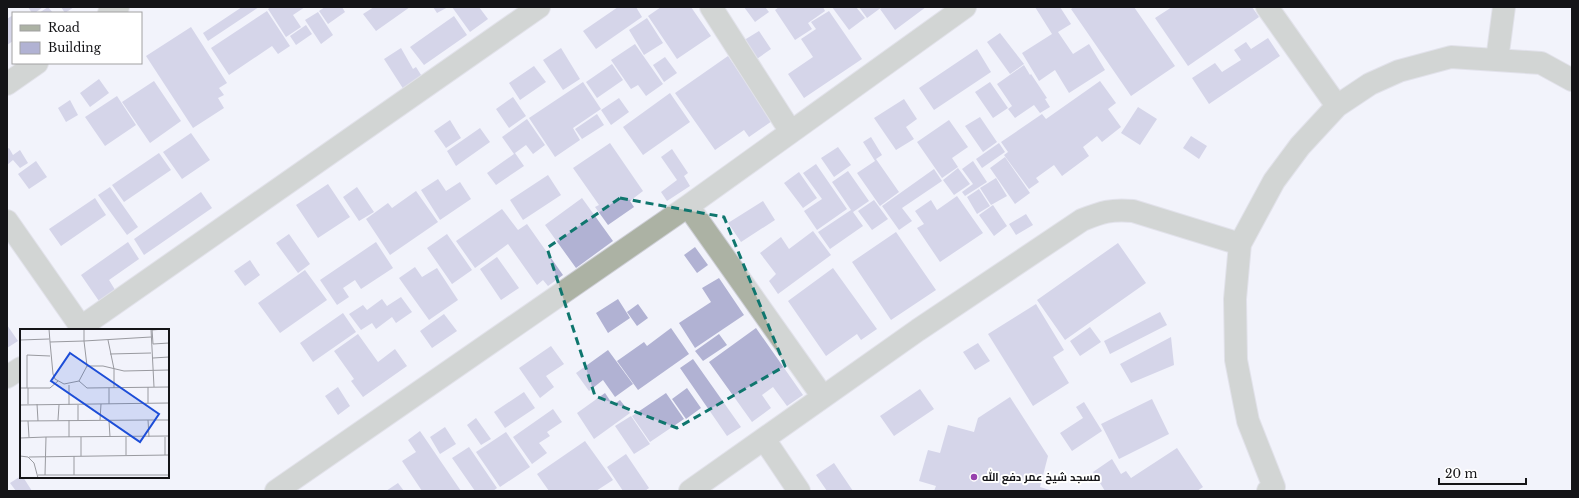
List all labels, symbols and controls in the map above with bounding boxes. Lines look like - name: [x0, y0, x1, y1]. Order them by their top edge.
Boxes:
- legend: [12, 12, 142, 64]
- text: Road: [48, 20, 80, 35]
- text: Building: [48, 40, 102, 55]
- inset map: [20, 329, 169, 478]
- scale bar: [1439, 460, 1526, 486]
- text: 20 m: [1445, 466, 1477, 481]
- place label: مسجد شيخ عمر دفع الله: [982, 469, 1101, 485]
- marker: مسجد شيخ عمر دفع الله: [969, 472, 979, 482]

